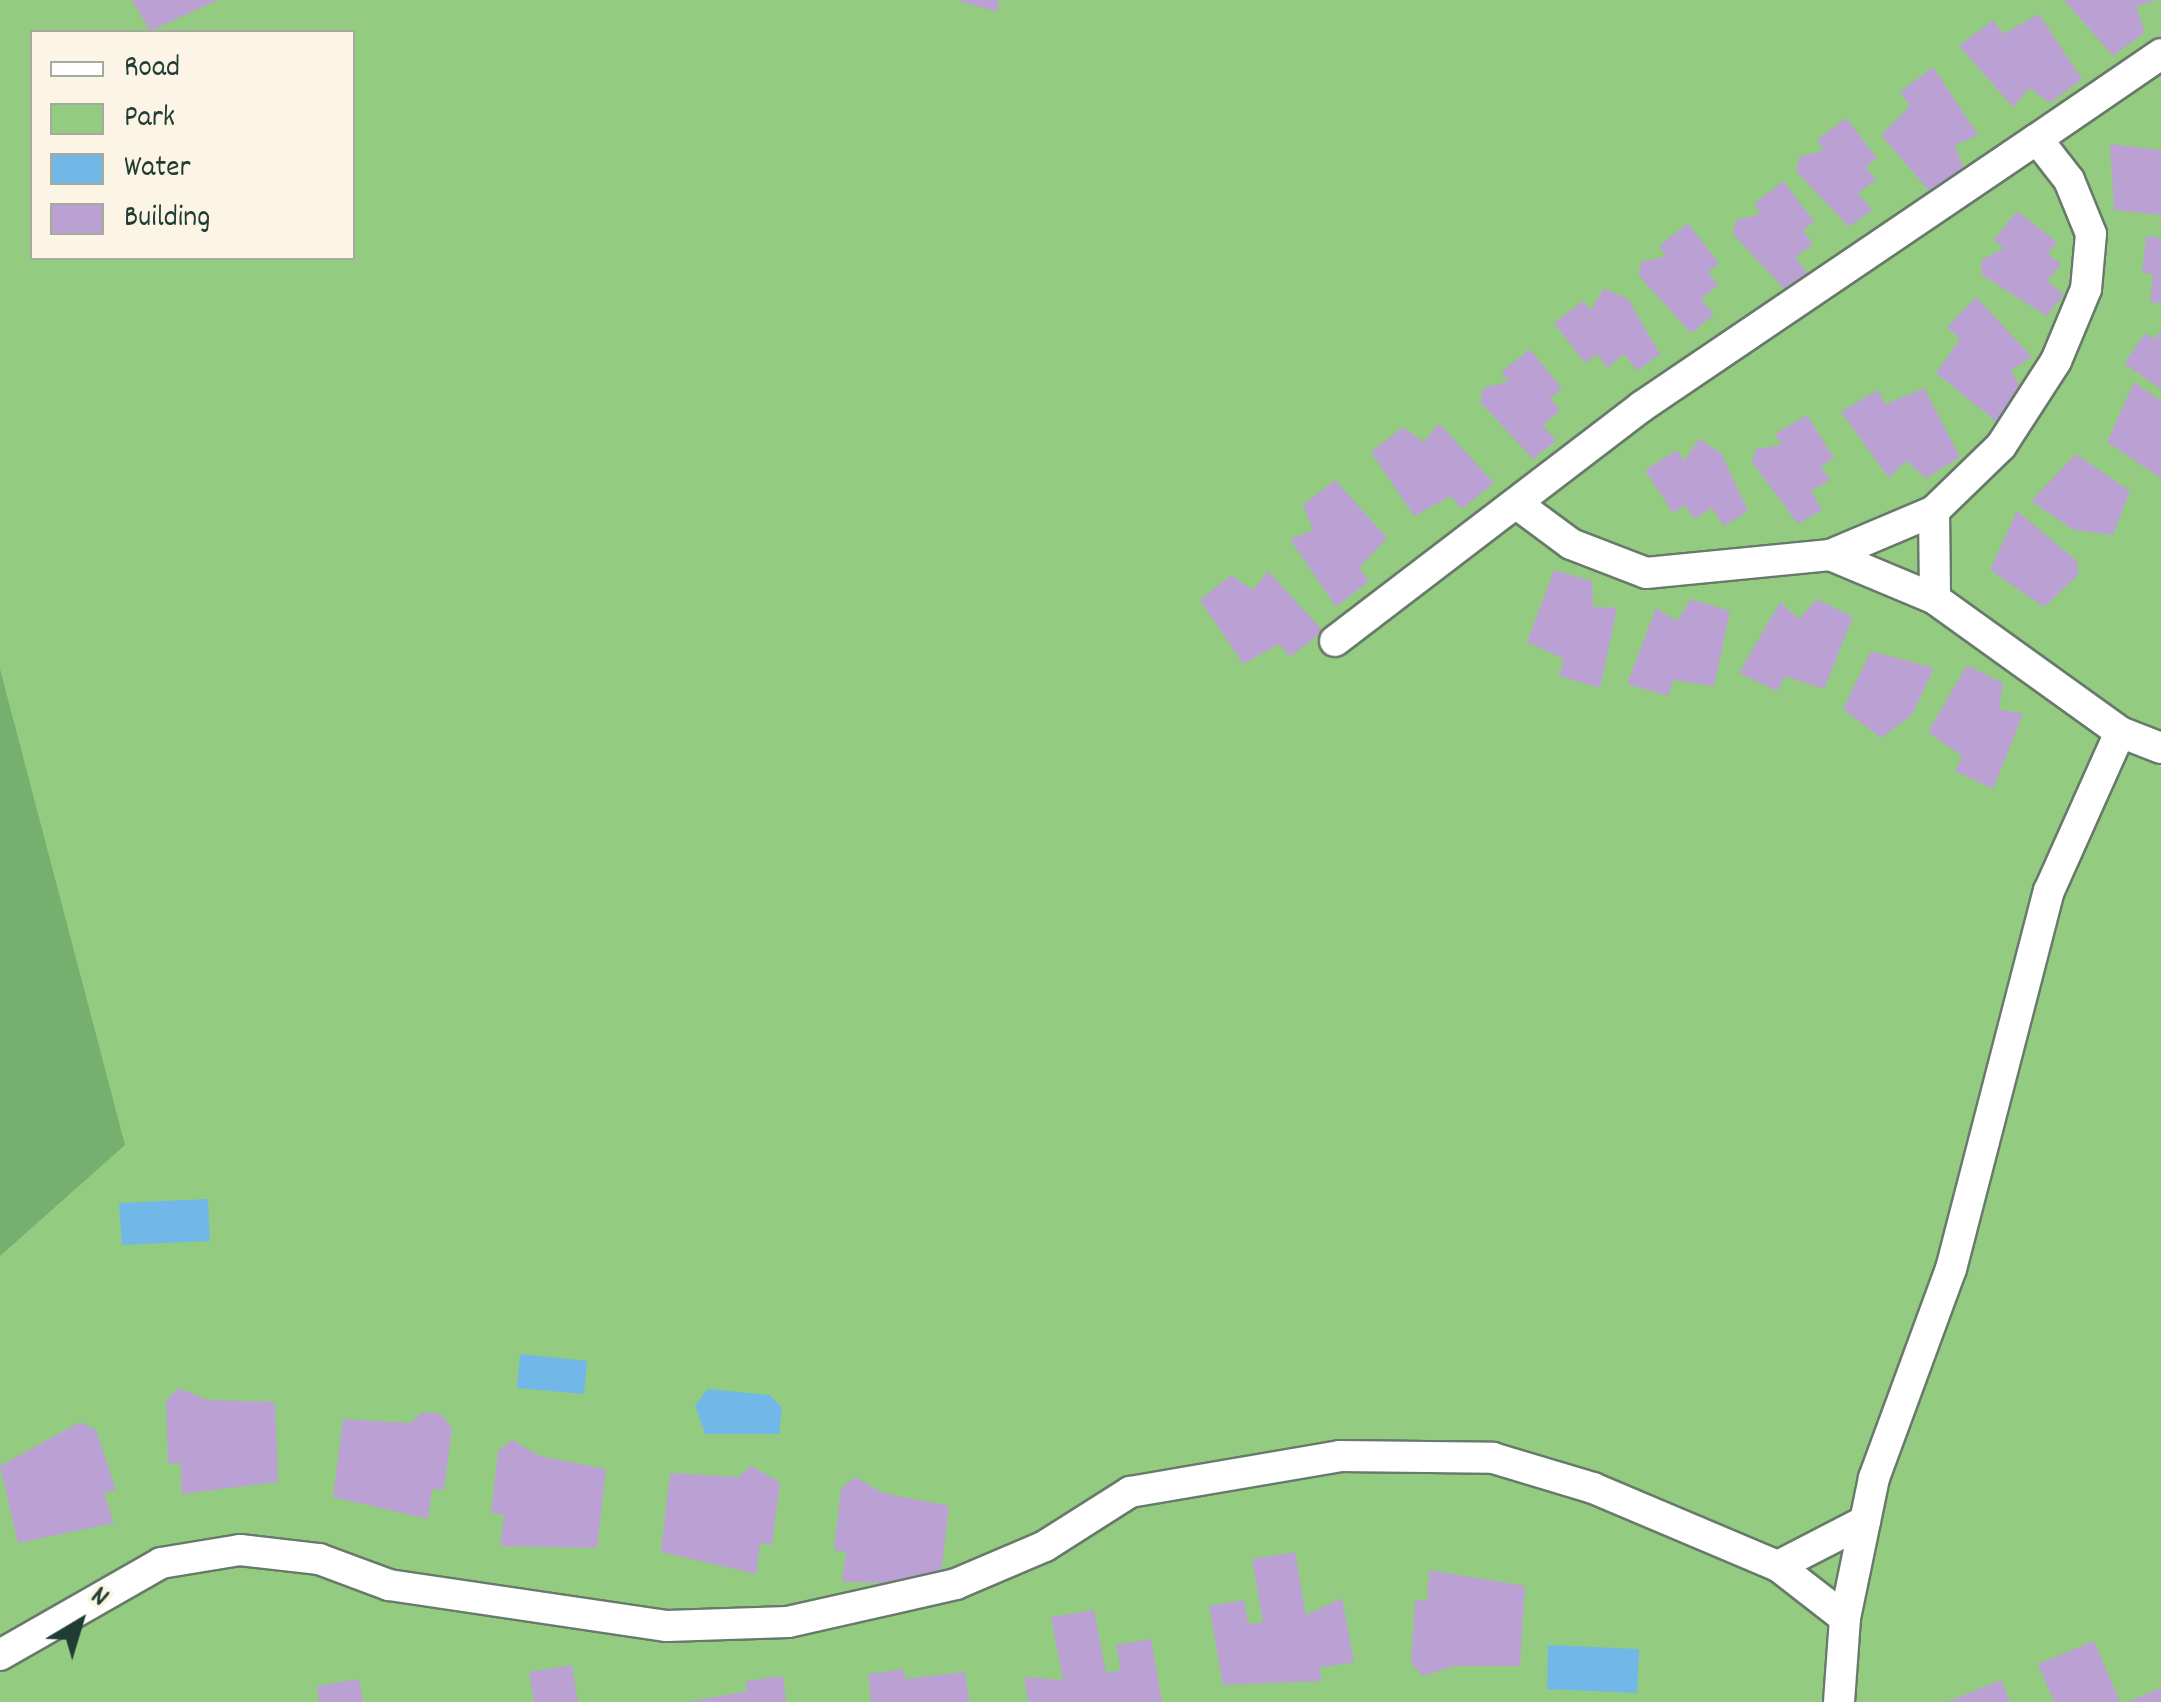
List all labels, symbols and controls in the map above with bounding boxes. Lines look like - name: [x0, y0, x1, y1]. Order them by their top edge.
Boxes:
- legend: [30, 30, 355, 260]
- text: Road: [124, 48, 180, 91]
- text: Park: [124, 98, 175, 141]
- text: Water: [124, 148, 191, 191]
- text: Building: [124, 198, 210, 241]
- north arrow: [30, 1572, 130, 1672]
- text: N: [81, 1578, 116, 1618]

